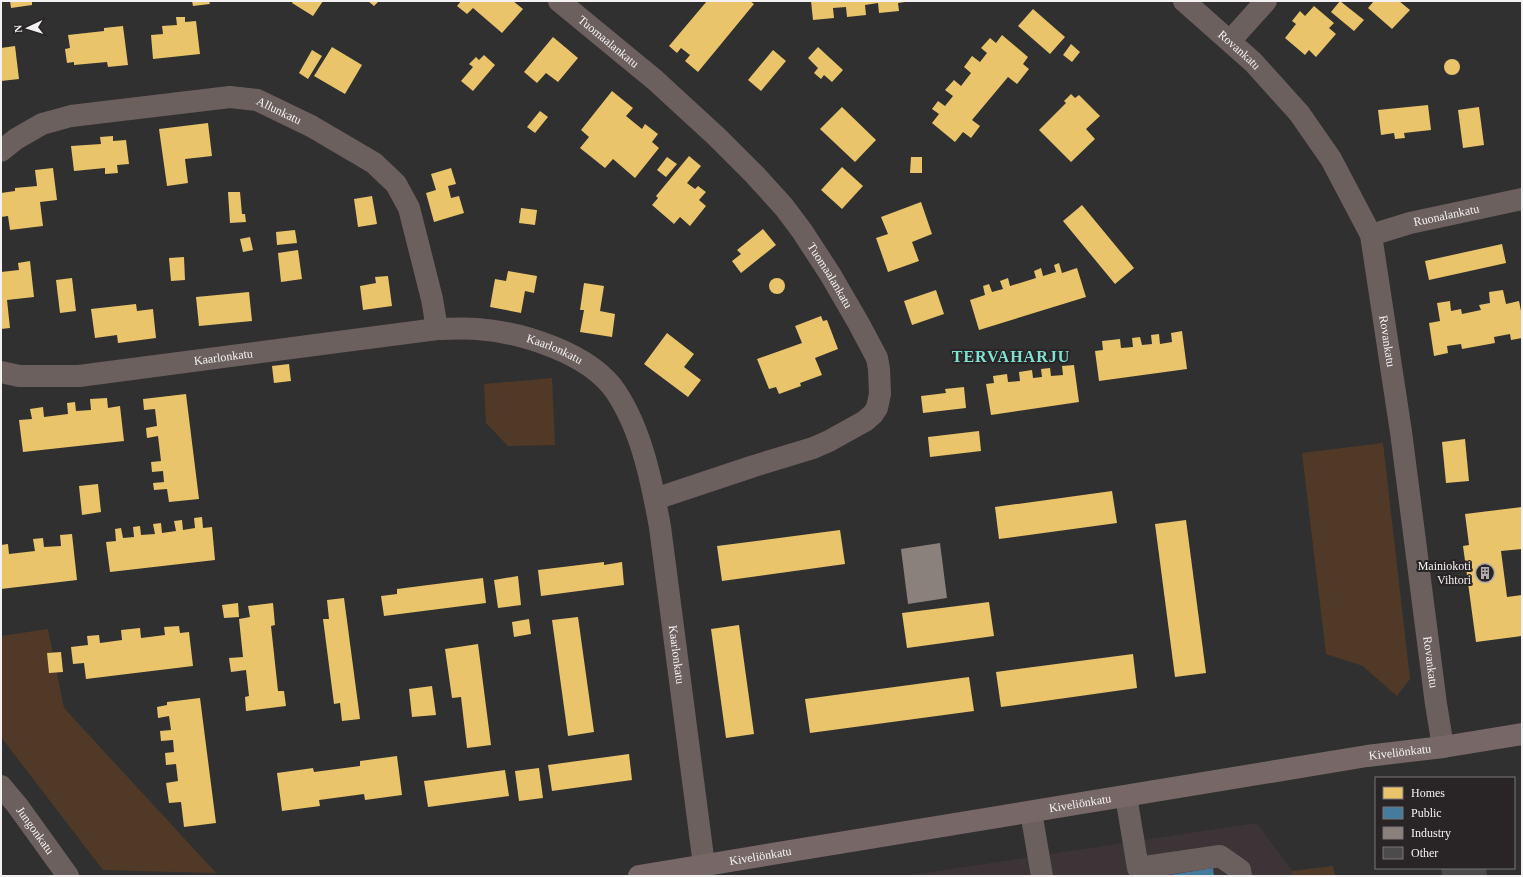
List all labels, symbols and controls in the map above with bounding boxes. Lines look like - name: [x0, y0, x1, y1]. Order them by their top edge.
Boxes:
- north arrow: [8, 8, 48, 48]
- street label: Tuomaalankatu: [575, 13, 642, 71]
- text: N: [12, 24, 24, 33]
- street label: Rovankatu: [1215, 28, 1263, 73]
- street label: Allunkatu: [254, 94, 304, 127]
- street label: Ruonalankatu: [1412, 201, 1480, 229]
- street label: Tuomaalankatu: [805, 240, 855, 311]
- street label: Rovankatu: [1376, 314, 1398, 368]
- street label: Kaarlonkatu: [525, 331, 585, 367]
- street label: Kaarlonkatu: [193, 346, 254, 368]
- district label: TERVAHARJU: [952, 348, 1070, 365]
- place label: Mainiokoti Vihtori: [1418, 559, 1472, 587]
- building icon: Mainiokoti Vihtori: [1474, 562, 1496, 584]
- street label: Kaarlonkatu: [666, 624, 687, 685]
- street label: Rovankatu: [1420, 635, 1441, 689]
- street label: Kiveliönkatu: [1368, 741, 1432, 763]
- legend: [1375, 777, 1515, 869]
- text: Homes: [1411, 786, 1445, 800]
- street label: Kiveliönkatu: [1048, 791, 1112, 815]
- street label: Jungonkatu: [13, 804, 57, 857]
- text: Public: [1411, 806, 1442, 820]
- text: Industry: [1411, 826, 1451, 840]
- street label: Kiveliönkatu: [728, 844, 792, 868]
- text: Other: [1411, 846, 1438, 860]

